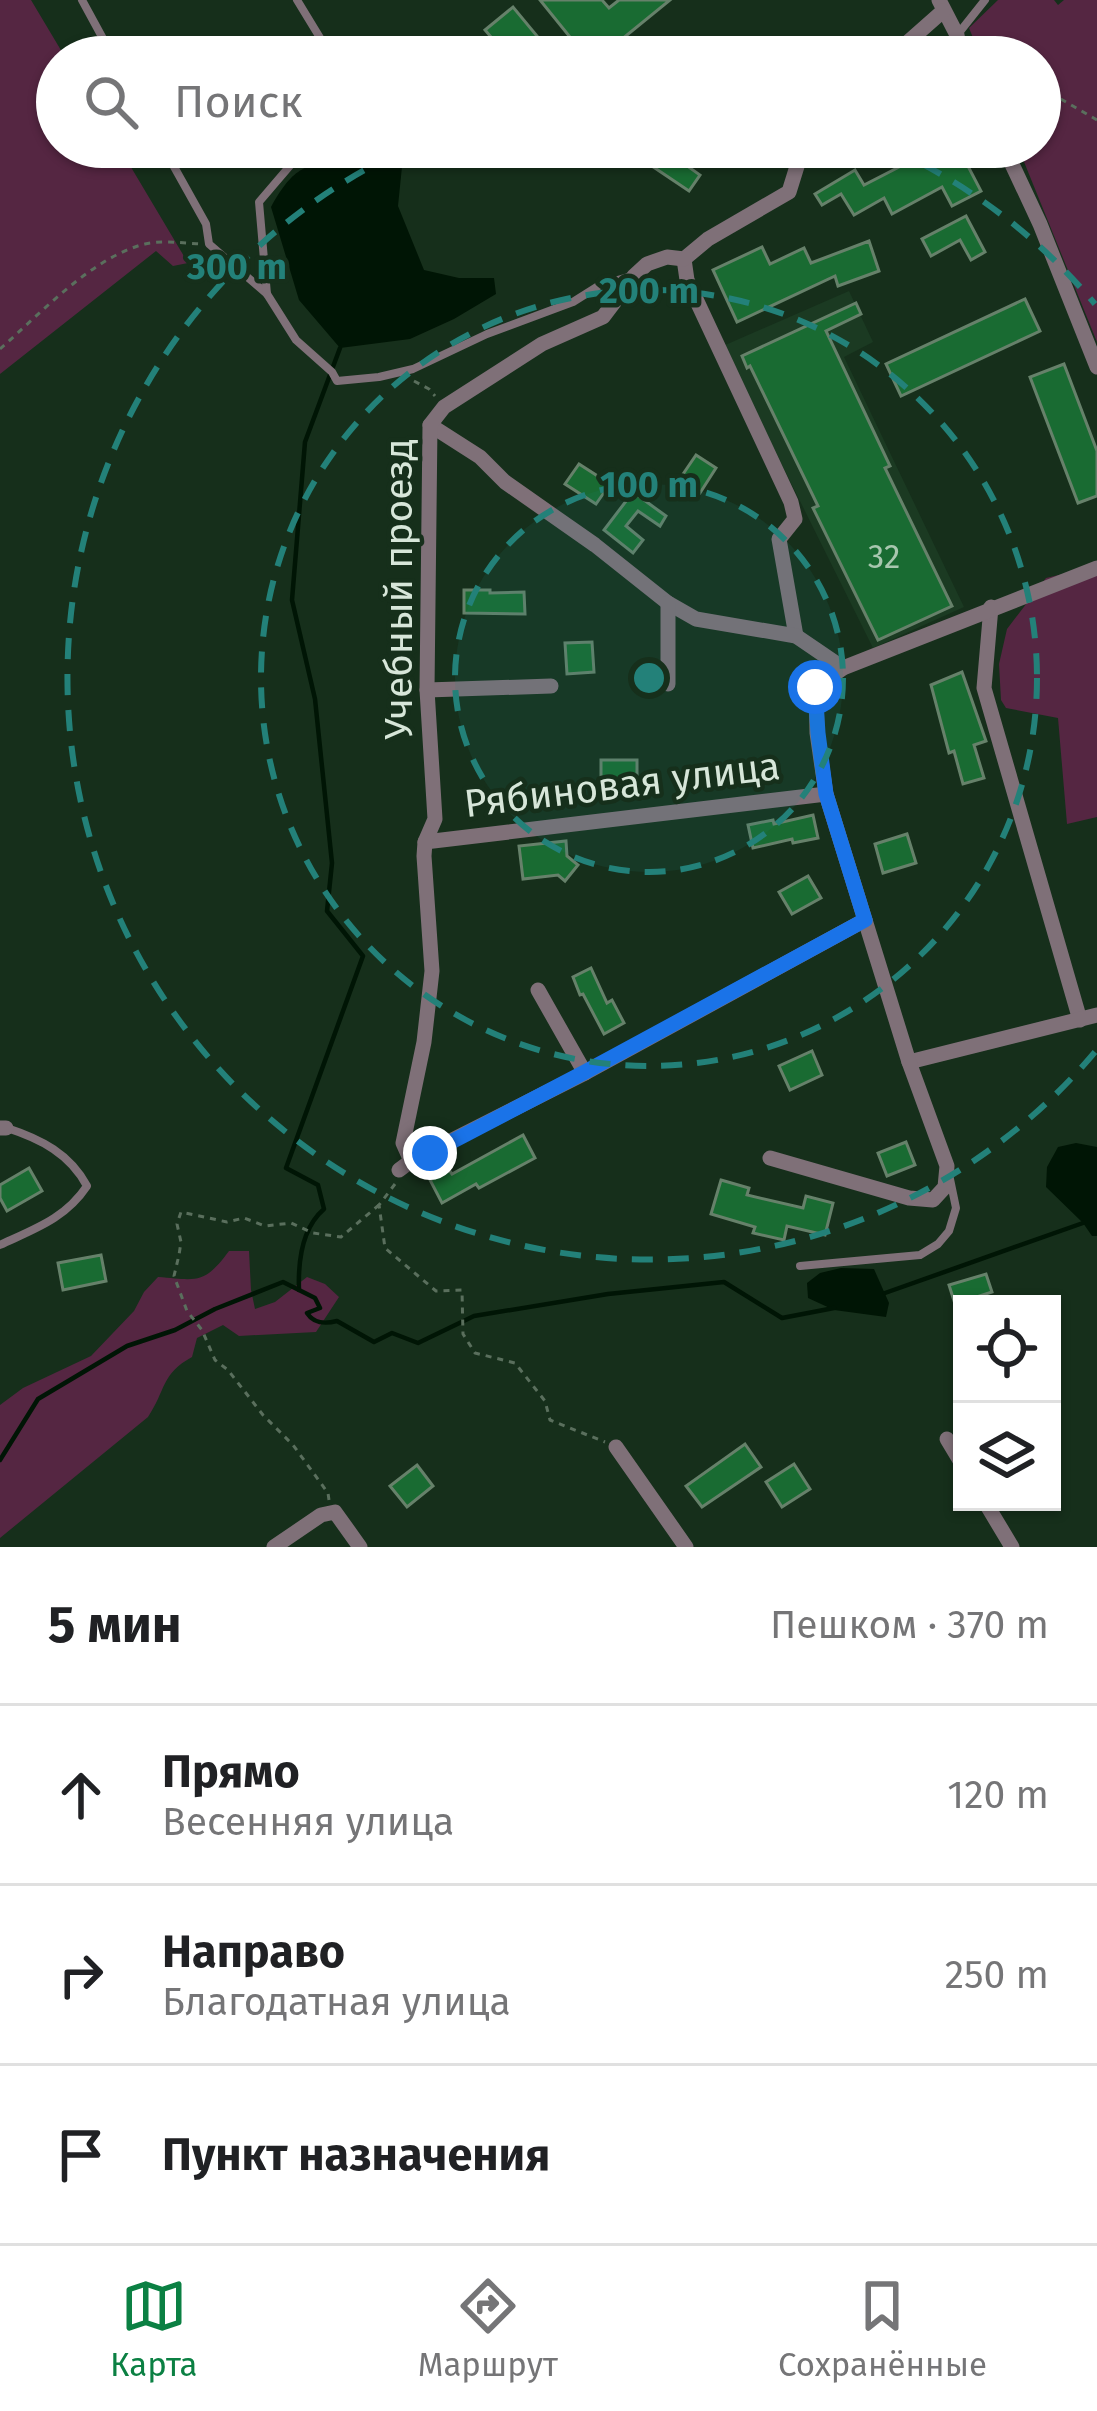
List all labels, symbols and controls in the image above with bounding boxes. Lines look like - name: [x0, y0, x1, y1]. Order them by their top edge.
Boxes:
- search box: [36, 36, 1061, 168]
- icon: search: [78, 69, 144, 135]
- text: Поиск: [174, 75, 303, 129]
- text: 300 m: [186, 245, 287, 289]
- text: 200 m: [599, 269, 699, 313]
- street label: Учебный проезд: [376, 439, 422, 739]
- text: 100 m: [600, 463, 698, 507]
- house number: 32: [868, 537, 900, 577]
- centre of rings: [628, 657, 670, 699]
- route start: [788, 660, 842, 714]
- street label: Рябиновая улица: [462, 743, 782, 827]
- route end: [403, 1126, 457, 1180]
- map controls: [953, 1295, 1061, 1511]
- button: locate: [953, 1295, 1061, 1403]
- button: layers: [953, 1403, 1061, 1511]
- text: 5 мин: [48, 1594, 182, 1656]
- text: Пешком · 370 m: [770, 1602, 1049, 1648]
- text: Прямо: [162, 1745, 300, 1799]
- icon: ahead: [48, 1762, 114, 1828]
- text: 120 m: [947, 1772, 1049, 1818]
- text: Весенняя улица: [162, 1799, 454, 1845]
- text: Направо: [162, 1925, 345, 1979]
- icon: right: [48, 1942, 114, 2008]
- text: 250 m: [945, 1952, 1049, 1998]
- text: Благодатная улица: [162, 1979, 511, 2025]
- icon: arrive: [48, 2122, 114, 2188]
- text: Пункт назначения: [162, 2128, 550, 2182]
- tab: Карта: [110, 2273, 198, 2385]
- tab: Маршрут: [418, 2273, 558, 2385]
- tab: Сохранённые: [778, 2273, 987, 2385]

